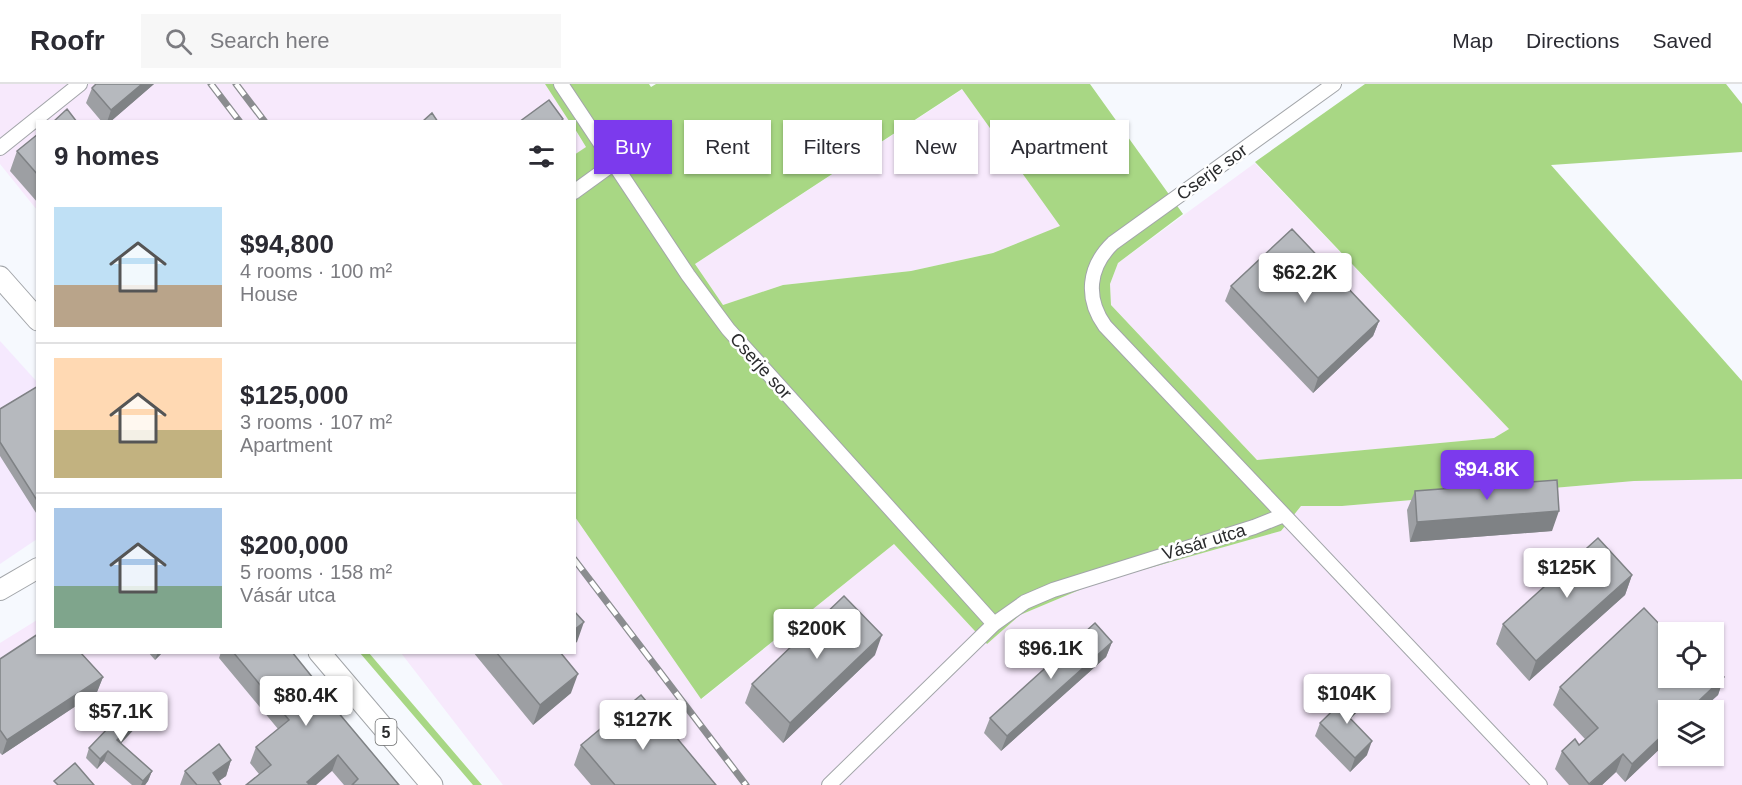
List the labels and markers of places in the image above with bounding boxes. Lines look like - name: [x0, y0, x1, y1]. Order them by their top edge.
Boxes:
- pin: $62.2K: [1256, 253, 1354, 304]
- pin: $94.8K: [1438, 450, 1536, 501]
- pin: $125K: [1525, 548, 1609, 599]
- pin: $200K: [775, 609, 859, 660]
- pin: $96.1K: [1002, 629, 1100, 680]
- pin: $104K: [1305, 674, 1389, 725]
- pin: $80.4K: [257, 676, 355, 727]
- pin: $57.1K: [72, 692, 170, 743]
- pin: $127K: [601, 700, 685, 751]

